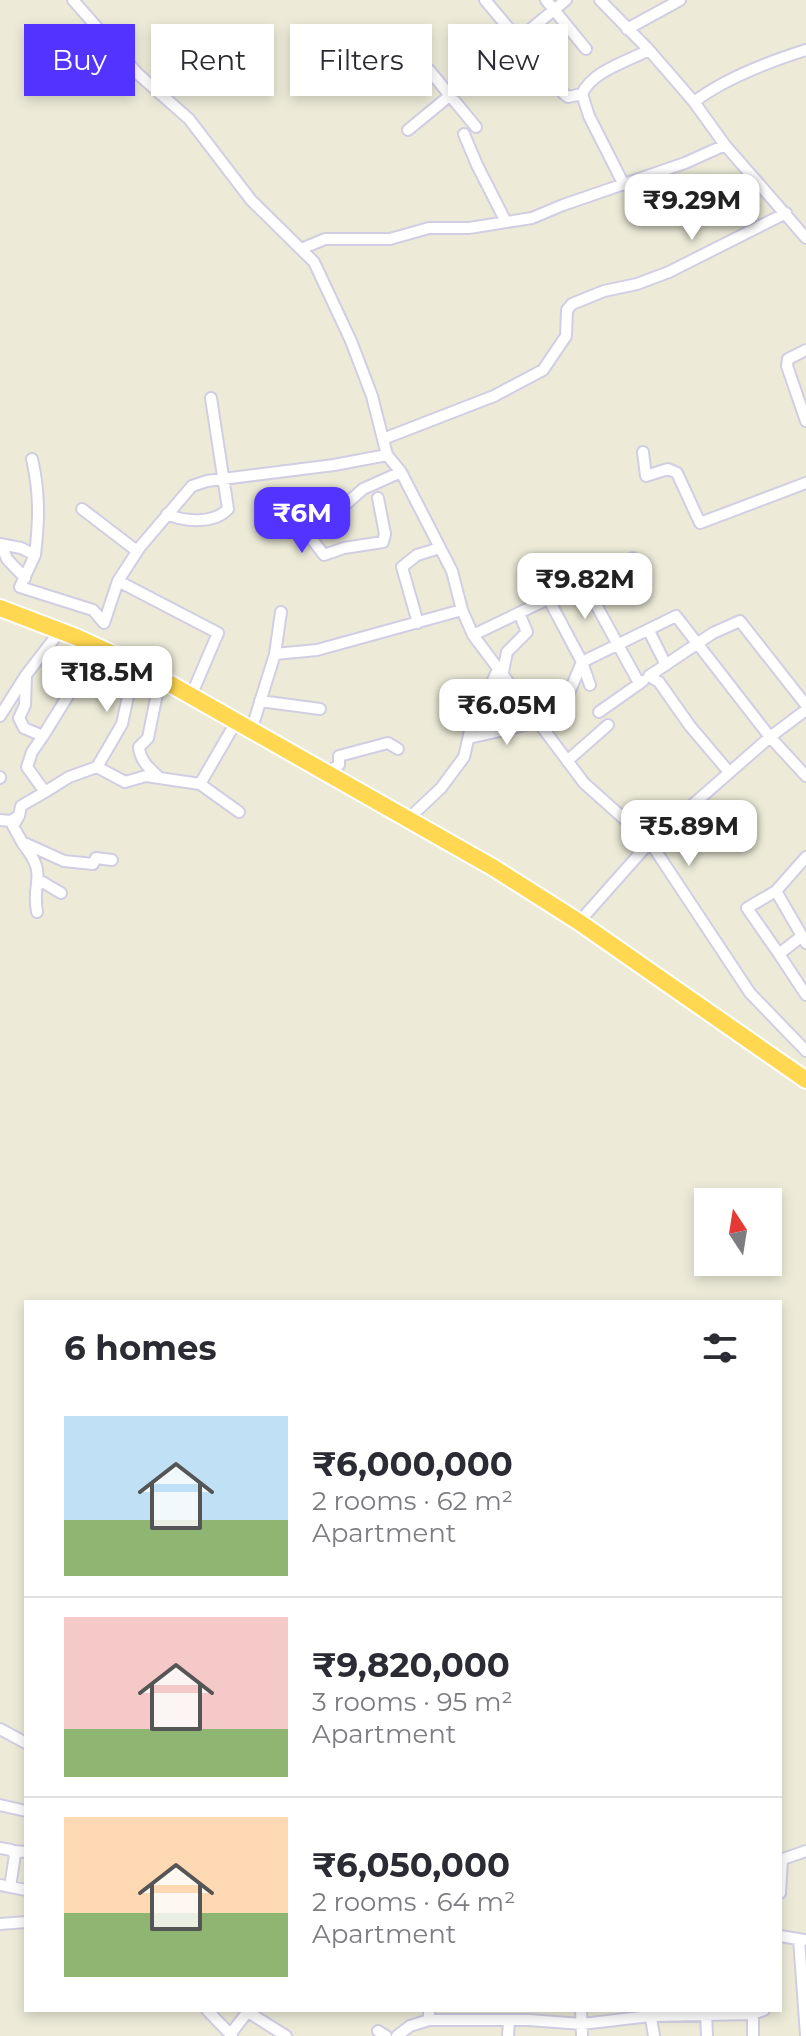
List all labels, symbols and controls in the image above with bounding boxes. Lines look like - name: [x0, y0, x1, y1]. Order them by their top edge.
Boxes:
- chip: Buy: [24, 24, 135, 96]
- chip: Rent: [151, 24, 274, 96]
- chip: Filters: [290, 24, 432, 96]
- chip: New: [448, 24, 568, 96]
- pin: ₹9.29M: [627, 174, 757, 242]
- text: ₹9.29M: [643, 184, 741, 216]
- pin: ₹6M: [263, 487, 341, 555]
- text: ₹6M: [272, 497, 332, 529]
- pin: ₹9.82M: [520, 553, 650, 621]
- text: ₹9.82M: [535, 563, 635, 595]
- pin: ₹18.5M: [42, 646, 172, 714]
- text: ₹18.5M: [60, 656, 154, 688]
- pin: ₹6.05M: [442, 679, 572, 747]
- text: ₹6.05M: [457, 689, 557, 721]
- pin: ₹5.89M: [624, 800, 754, 868]
- text: ₹5.89M: [639, 810, 739, 842]
- north arrow: [694, 1188, 782, 1276]
- map controls: [694, 1188, 782, 1276]
- icon: filters: [698, 1326, 742, 1370]
- text: 6 homes: [64, 1327, 217, 1369]
- text: ₹6,000,000: [312, 1443, 513, 1485]
- icon: home: [128, 1448, 224, 1544]
- text: 2 rooms · 62 m²: [312, 1485, 513, 1517]
- text: Apartment: [312, 1517, 456, 1549]
- text: ₹9,820,000: [312, 1644, 510, 1686]
- icon: home: [128, 1649, 224, 1745]
- text: 3 rooms · 95 m²: [312, 1686, 513, 1718]
- text: Apartment: [312, 1718, 456, 1750]
- text: ₹6,050,000: [312, 1844, 510, 1886]
- icon: home: [128, 1849, 224, 1945]
- text: 2 rooms · 64 m²: [312, 1886, 515, 1918]
- text: Apartment: [312, 1918, 456, 1950]

